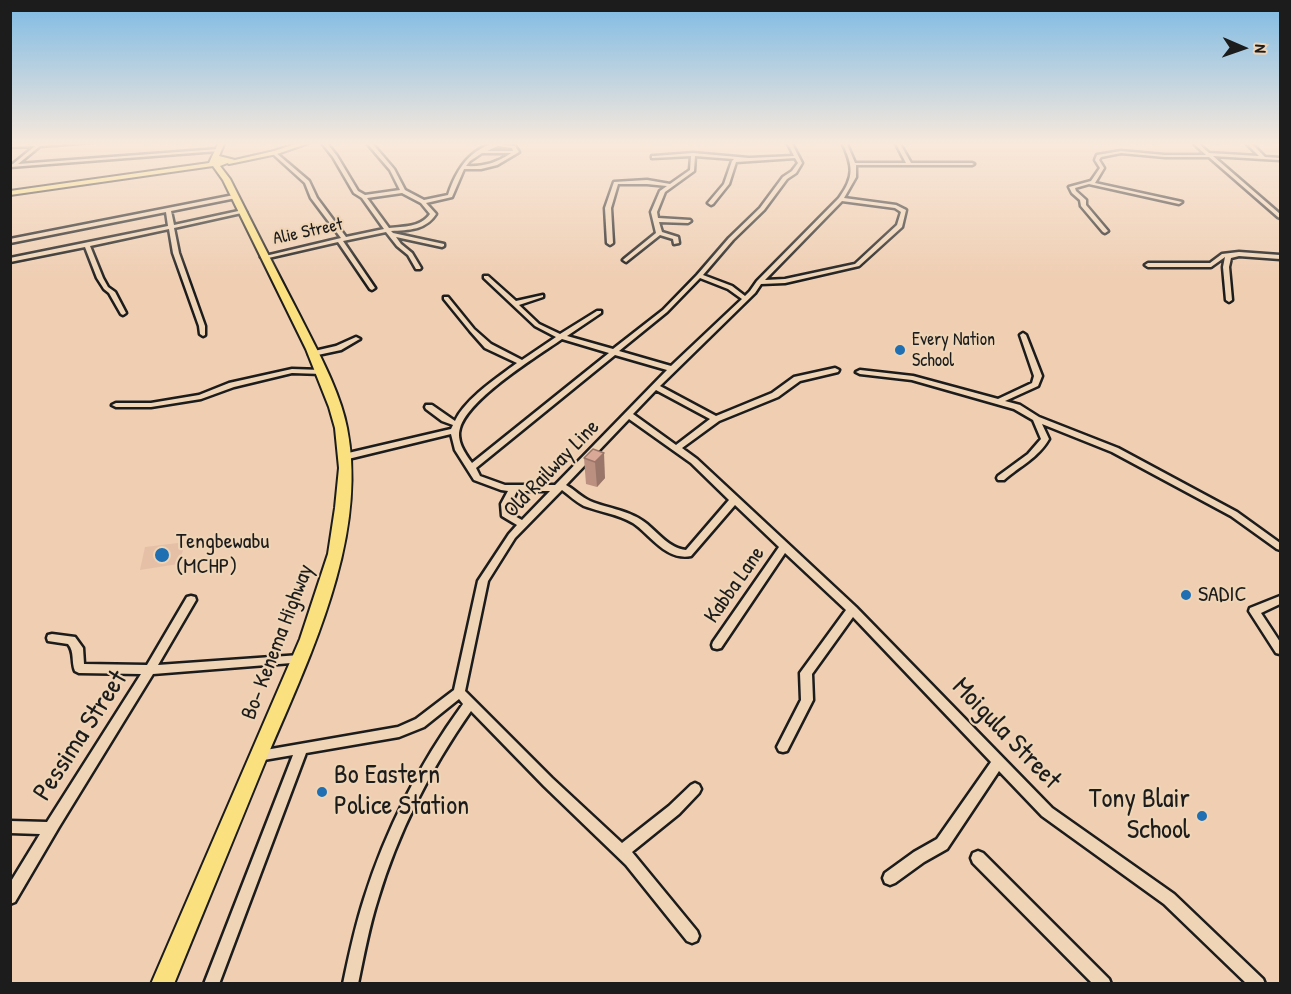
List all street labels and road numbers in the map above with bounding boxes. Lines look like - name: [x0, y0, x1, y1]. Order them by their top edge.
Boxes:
- street label: Alie Street: [271, 214, 345, 250]
- street label: Old Railway Line: [499, 414, 605, 524]
- street label: Kabba Lane: [699, 542, 771, 628]
- street label: Bo- Kenema Highway: [236, 561, 320, 723]
- street label: Pessima Street: [27, 665, 135, 807]
- street label: Moigula Street: [945, 671, 1067, 797]

